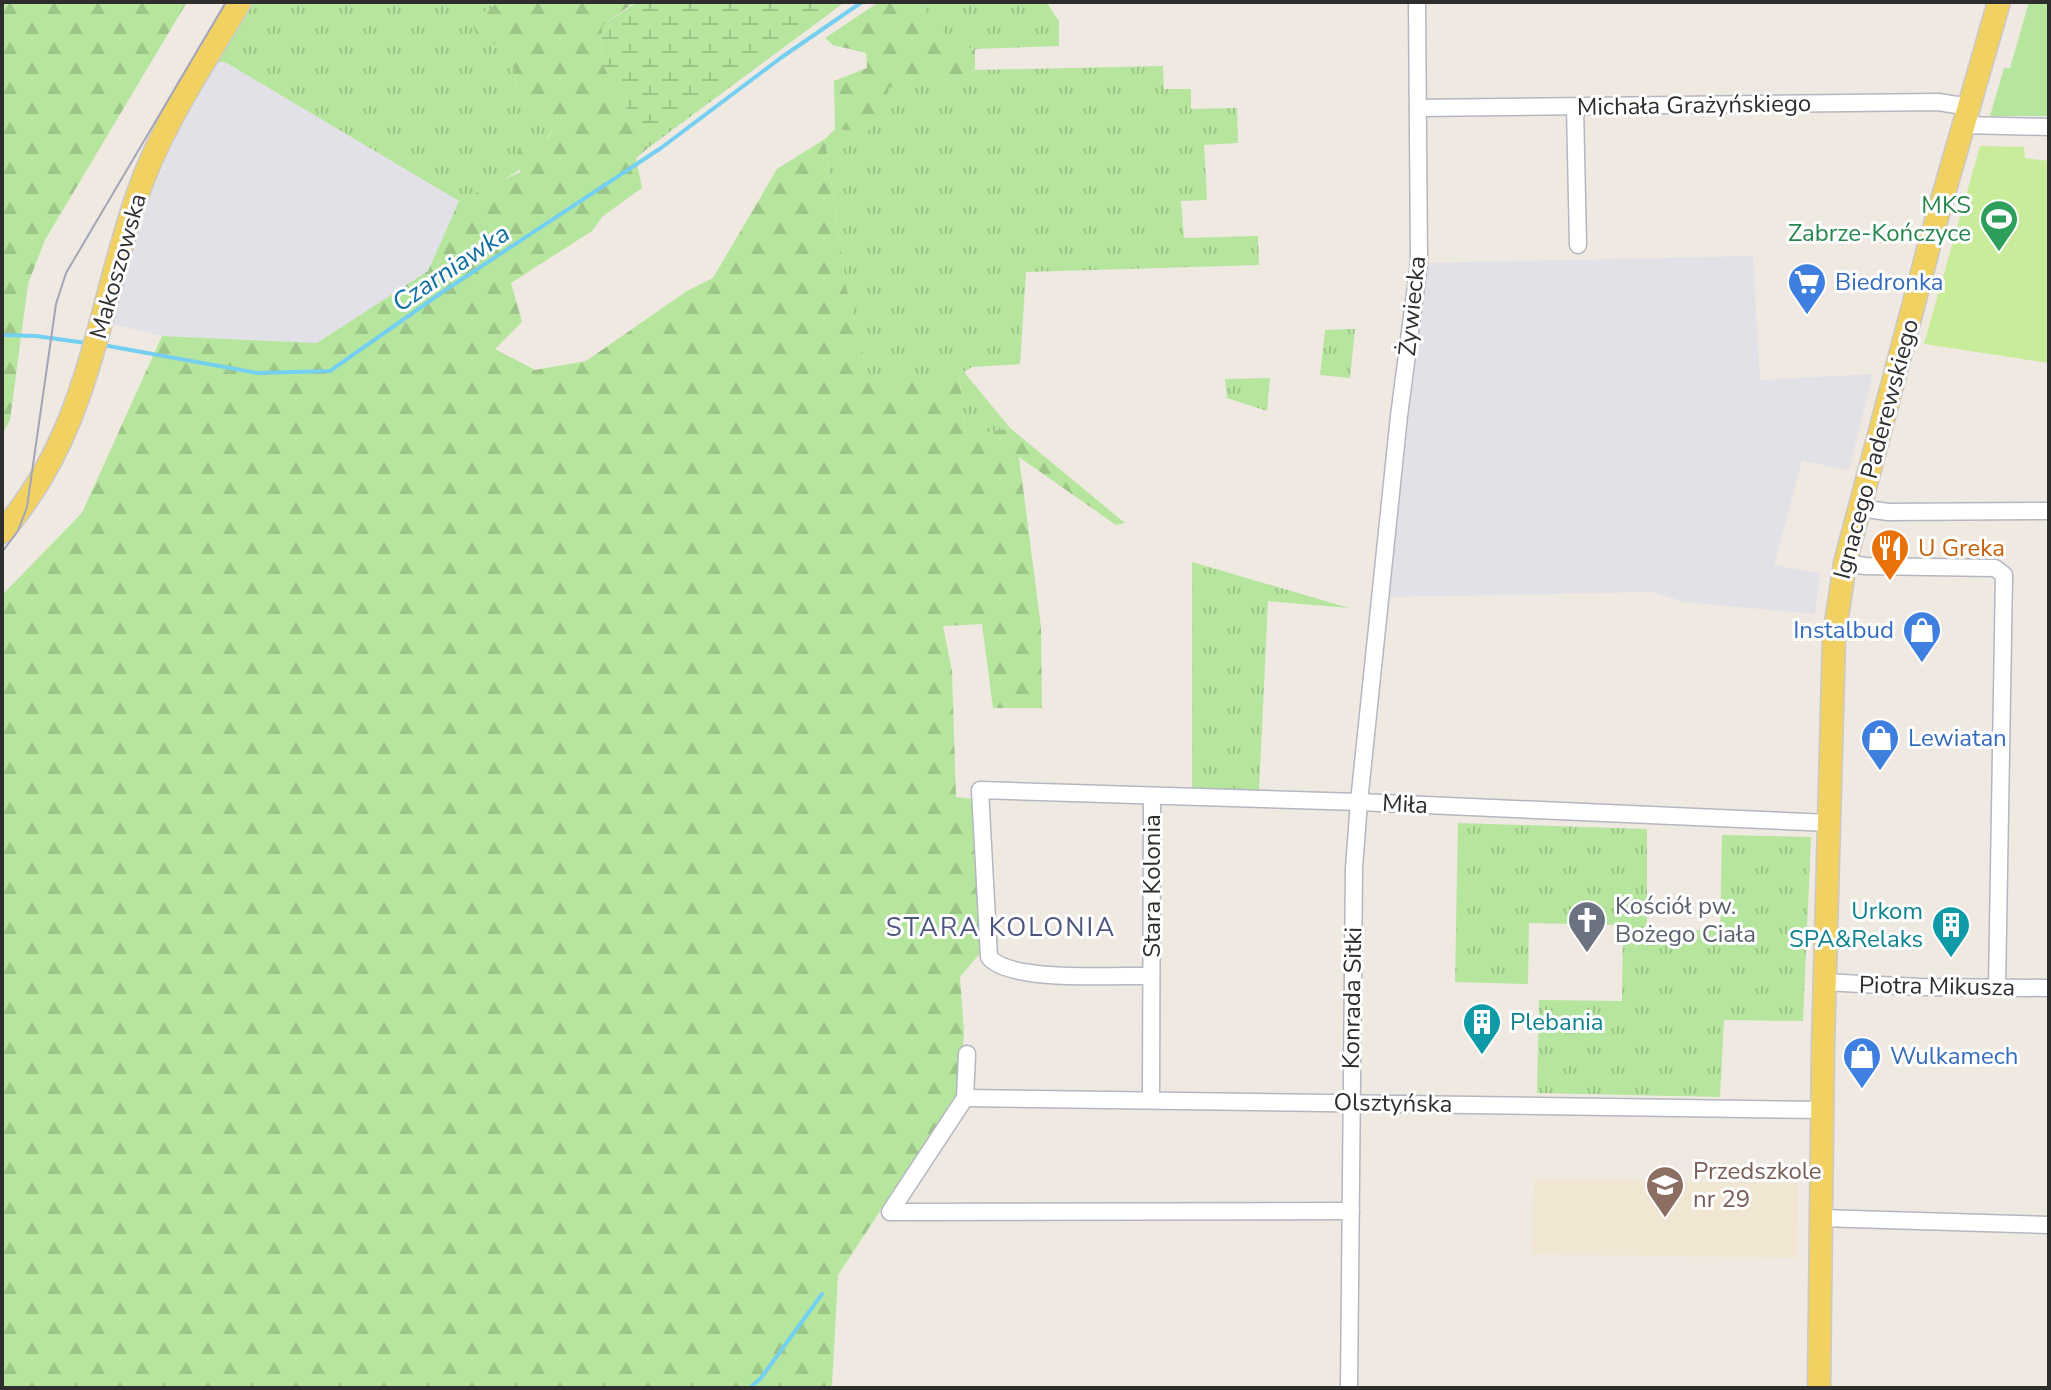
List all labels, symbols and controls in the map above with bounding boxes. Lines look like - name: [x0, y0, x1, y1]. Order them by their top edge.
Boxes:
- street label: Michała Grażyńskiego: [1577, 87, 1811, 123]
- place label: MKS Zabrze-Kończyce: [1788, 189, 1971, 249]
- street label: Makoszowska: [82, 190, 154, 342]
- sports icon: MKS Zabrze-Kończyce: [1978, 198, 2020, 253]
- water label: Czarniawka: [385, 216, 517, 320]
- street label: Żywiecka: [1391, 254, 1433, 358]
- supermarket icon: Biedronka: [1786, 261, 1828, 316]
- place label: Biedronka: [1835, 266, 1944, 298]
- street label: Ignacego Paderewskiego: [1826, 315, 1926, 583]
- restaurant icon: U Greka: [1869, 527, 1911, 582]
- place label: U Greka: [1918, 532, 2005, 564]
- shop icon: Instalbud: [1901, 609, 1943, 664]
- place label: Instalbud: [1793, 614, 1894, 646]
- shop icon: Lewiatan: [1859, 717, 1901, 772]
- place label: Lewiatan: [1908, 722, 2007, 754]
- street label: Miła: [1381, 787, 1429, 821]
- street label: Stara Kolonia: [1136, 814, 1168, 958]
- place label: Kościół pw. Bożego Ciała: [1615, 890, 1756, 950]
- place label: Urkom SPA&Relaks: [1789, 895, 1923, 955]
- church icon: Kościół pw. Bożego Ciała: [1566, 899, 1608, 954]
- building icon: Urkom SPA&Relaks: [1930, 904, 1972, 959]
- district label: STARA KOLONIA: [886, 910, 1116, 945]
- street label: Konrada Sitki: [1335, 927, 1369, 1069]
- street label: Piotra Mikusza: [1859, 969, 2015, 1003]
- building icon: Plebania: [1461, 1001, 1503, 1056]
- place label: Plebania: [1510, 1006, 1604, 1038]
- shop icon: Wulkamech: [1841, 1035, 1883, 1090]
- place label: Wulkamech: [1890, 1040, 2018, 1072]
- street label: Olsztyńska: [1333, 1086, 1453, 1120]
- place label: Przedszkole nr 29: [1693, 1155, 1822, 1215]
- school or university icon: Przedszkole nr 29: [1644, 1164, 1686, 1219]

